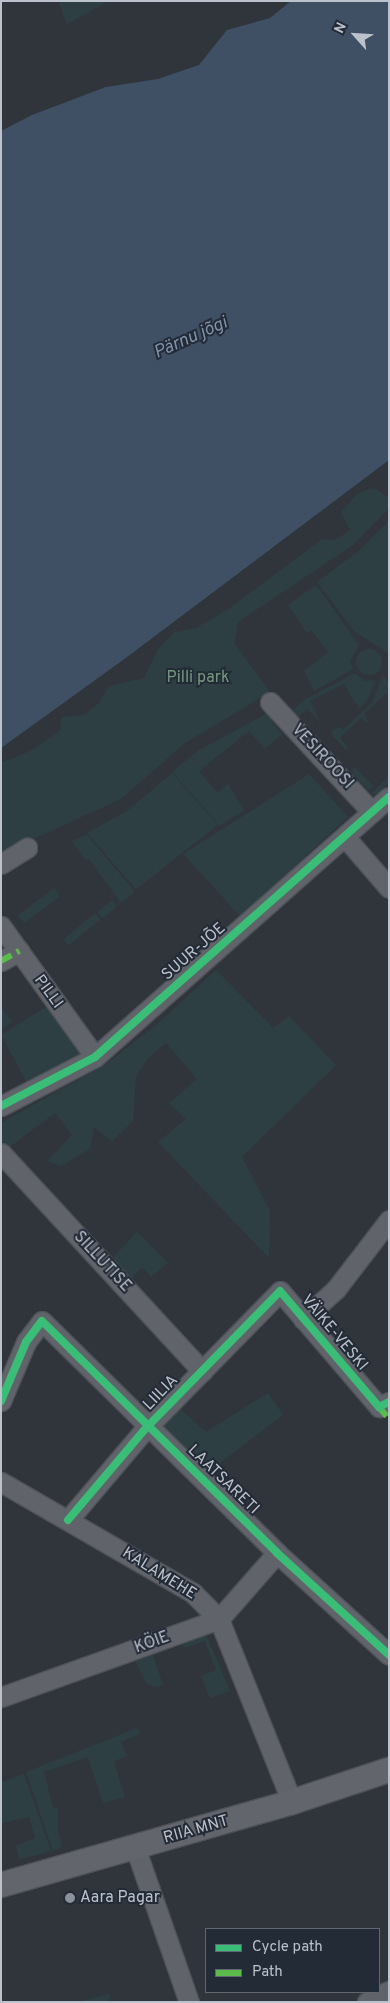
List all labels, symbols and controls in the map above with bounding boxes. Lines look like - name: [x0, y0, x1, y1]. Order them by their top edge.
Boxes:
- north arrow: [330, 10, 380, 60]
- text: N: [331, 20, 351, 36]
- water label: Pärnu jõgi: [151, 313, 231, 365]
- park label: Pilli park: [167, 668, 229, 688]
- street label: VESIROOSI: [287, 721, 357, 793]
- street label: SUUR-JÕE: [158, 919, 230, 985]
- street label: PILLI: [29, 971, 67, 1013]
- street label: SILLUTISE: [69, 1228, 135, 1296]
- street label: VÄIKE-VESKI: [297, 1291, 371, 1375]
- street label: LIILIA: [140, 1371, 182, 1415]
- street label: LAATSARETI: [183, 1441, 263, 1519]
- street label: KALAMEHE: [118, 1544, 200, 1604]
- street label: KÖIE: [132, 1628, 172, 1658]
- street label: RIIA MNT: [161, 1811, 231, 1849]
- place label: Aara Pagar: [80, 1888, 160, 1908]
- marker: Aara Pagar: [64, 1892, 76, 1904]
- legend: [205, 1928, 380, 1993]
- text: Cycle path: [252, 1938, 323, 1957]
- text: Path: [252, 1963, 283, 1982]

